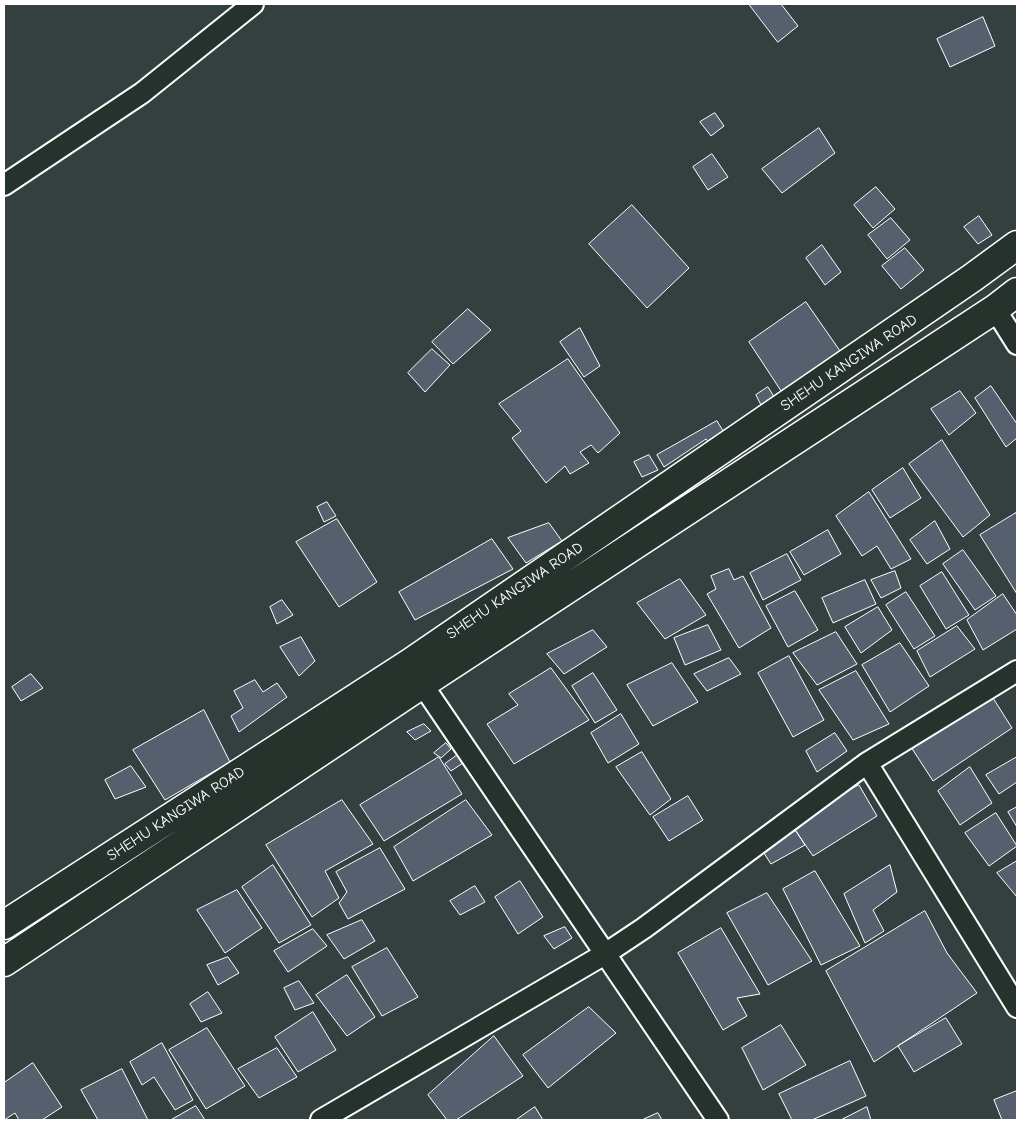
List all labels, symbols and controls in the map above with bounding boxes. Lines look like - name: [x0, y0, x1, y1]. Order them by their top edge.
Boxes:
- street label: SHEHU KANGIWA ROAD: [777, 311, 921, 415]
- street label: SHEHU KANGIWA ROAD: [443, 539, 587, 643]
- street label: SHEHU KANGIWA ROAD: [104, 763, 248, 865]

